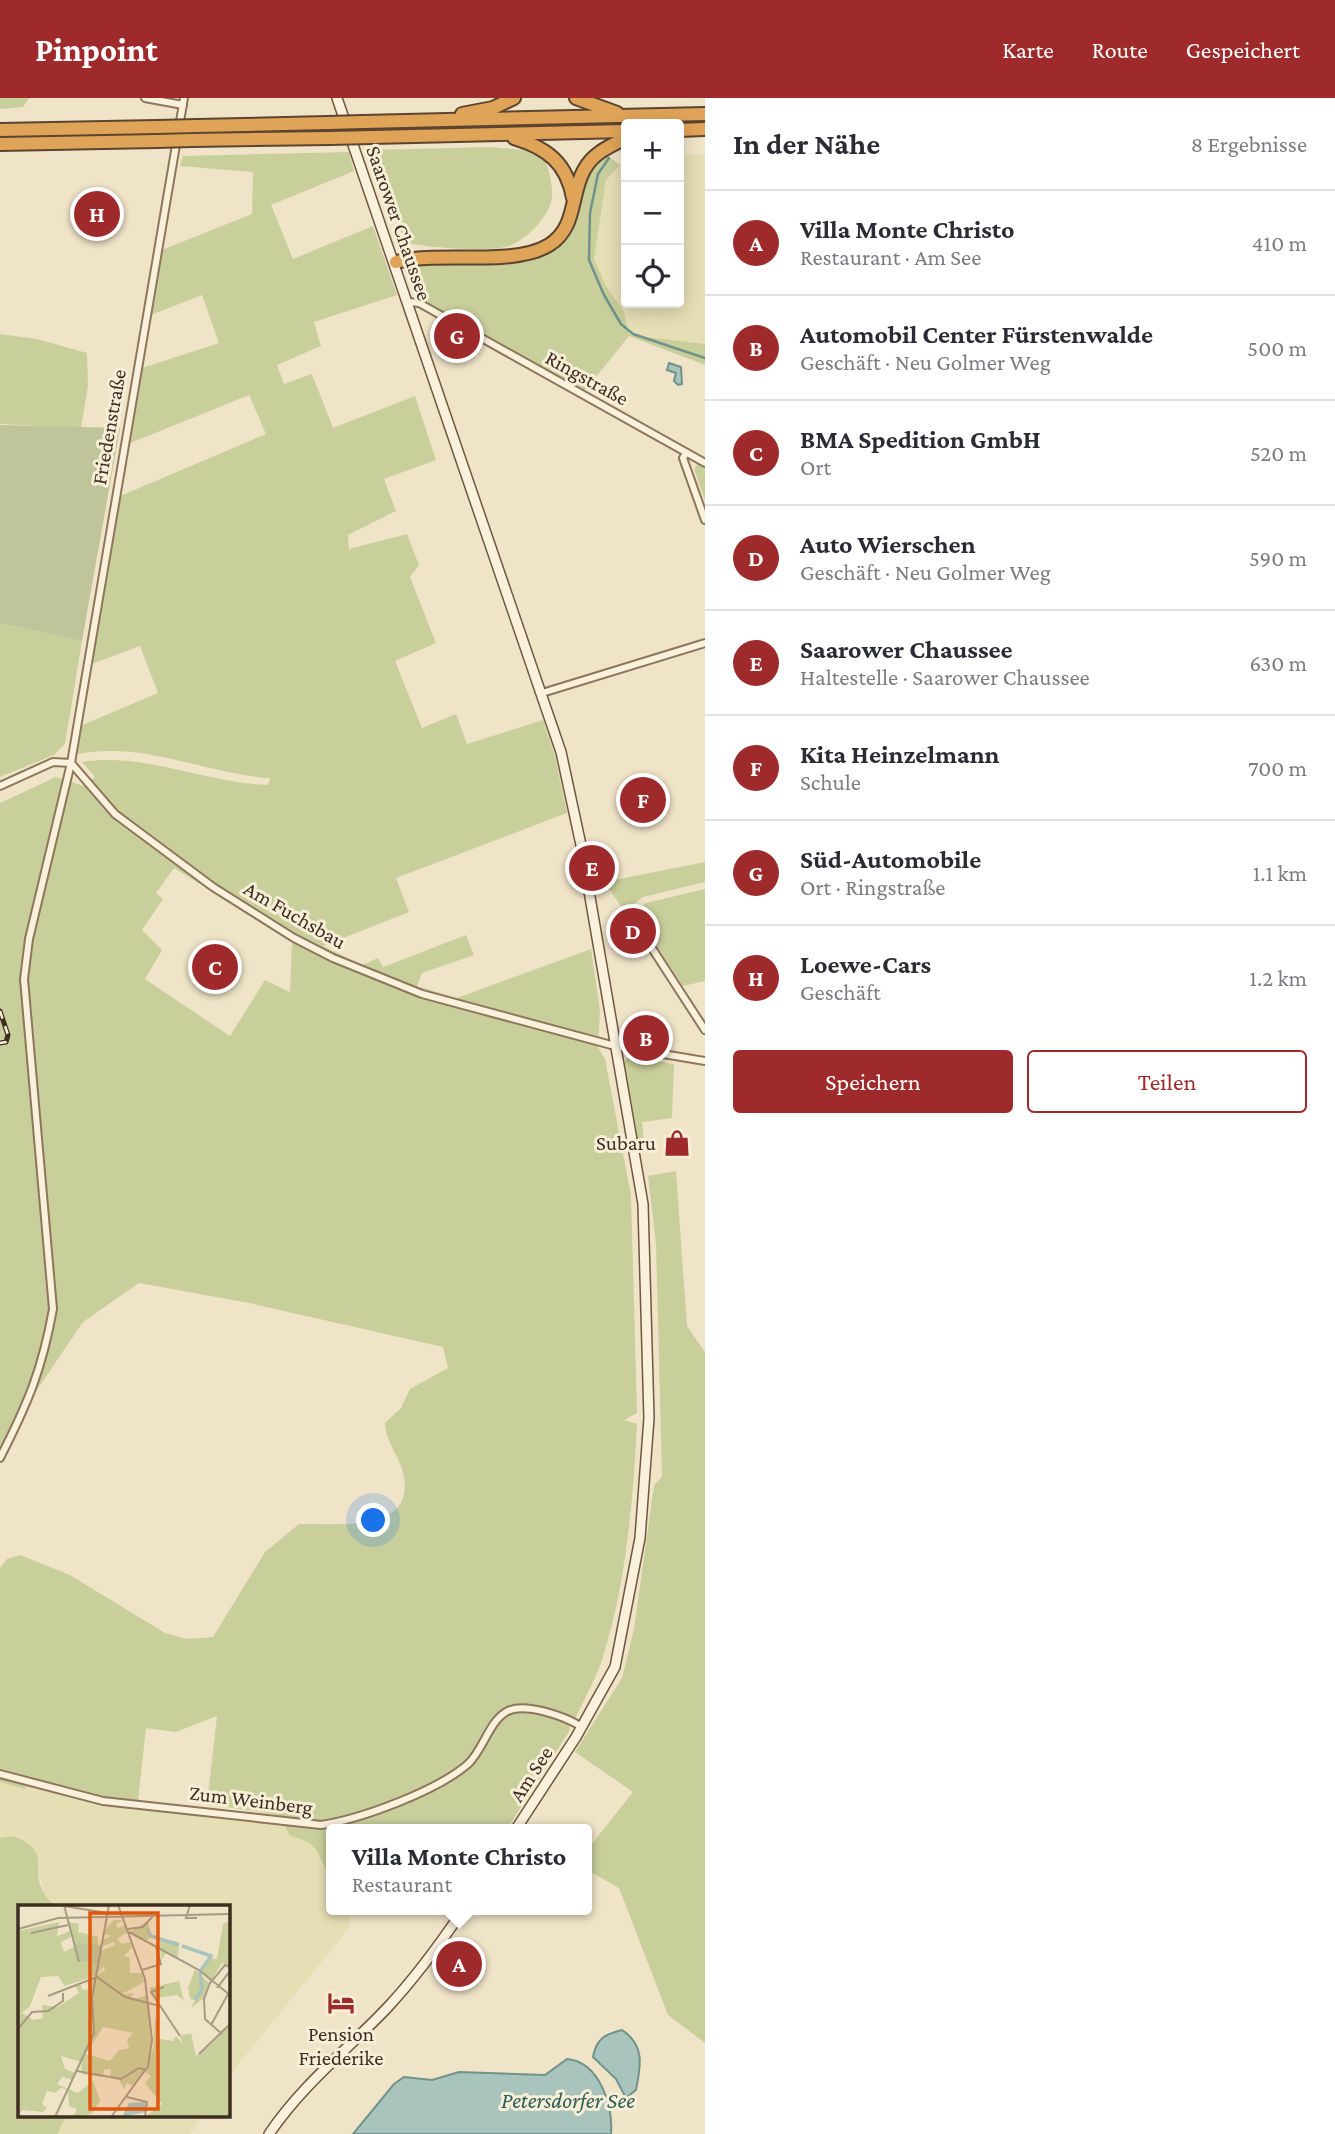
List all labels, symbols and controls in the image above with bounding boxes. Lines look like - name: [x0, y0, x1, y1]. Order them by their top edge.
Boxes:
- text: Pinpoint: [35, 31, 158, 68]
- text: Karte: [1002, 36, 1054, 63]
- text: Route: [1092, 36, 1148, 63]
- text: Gespeichert: [1186, 36, 1300, 63]
- map controls: [621, 119, 684, 308]
- button: +: [621, 119, 684, 182]
- text: In der Nähe: [733, 127, 880, 160]
- text: 8 Ergebnisse: [1191, 131, 1307, 157]
- street label: Saarower Chaussee: [361, 142, 437, 304]
- button: −: [621, 182, 684, 245]
- pin: H: [74, 188, 120, 240]
- text: Villa Monte Christo: [800, 215, 1014, 244]
- text: A: [749, 230, 763, 256]
- text: 410 m: [1252, 230, 1307, 256]
- text: Restaurant · Am See: [800, 244, 981, 270]
- button: locate: [621, 245, 684, 308]
- pin: G: [434, 310, 480, 362]
- text: Automobil Center Fürstenwalde: [800, 320, 1153, 349]
- text: B: [749, 335, 763, 361]
- text: 500 m: [1247, 335, 1307, 361]
- street label: Ringstraße: [541, 345, 633, 411]
- text: Geschäft · Neu Golmer Weg: [800, 349, 1051, 375]
- street label: Friedenstraße: [87, 367, 131, 487]
- text: BMA Spedition GmbH: [800, 425, 1041, 454]
- text: C: [749, 440, 763, 466]
- text: 520 m: [1250, 440, 1307, 466]
- text: Ort: [800, 454, 831, 480]
- text: Auto Wierschen: [800, 530, 976, 559]
- text: D: [748, 545, 764, 571]
- text: 590 m: [1249, 545, 1307, 571]
- text: Geschäft · Neu Golmer Weg: [800, 559, 1051, 585]
- text: Saarower Chaussee: [800, 635, 1013, 664]
- text: E: [749, 650, 763, 676]
- text: 630 m: [1249, 650, 1307, 676]
- text: Haltestelle · Saarower Chaussee: [800, 664, 1090, 690]
- text: Kita Heinzelmann: [800, 740, 1000, 769]
- text: F: [750, 755, 762, 781]
- text: 700 m: [1248, 755, 1307, 781]
- text: Schule: [800, 769, 861, 795]
- pin: F: [620, 774, 666, 826]
- pin: E: [569, 842, 615, 894]
- text: Süd-Automobile: [800, 845, 981, 874]
- text: G: [749, 860, 763, 886]
- text: 1.1 km: [1253, 860, 1307, 886]
- text: Ort · Ringstraße: [800, 874, 945, 900]
- street label: Am Fuchsbau: [240, 876, 350, 954]
- pin: D: [610, 905, 656, 957]
- pin: C: [192, 941, 238, 993]
- text: Loewe-Cars: [800, 950, 931, 979]
- text: H: [748, 965, 764, 991]
- text: 1.2 km: [1249, 965, 1307, 991]
- text: Geschäft: [800, 979, 881, 1005]
- pin: B: [623, 1012, 669, 1064]
- button: Speichern: [733, 1050, 1013, 1113]
- button: Teilen: [1027, 1050, 1307, 1113]
- shop icon: Subaru: [662, 1128, 692, 1158]
- place label: Subaru: [596, 1131, 656, 1155]
- your location: [356, 1503, 390, 1537]
- street label: Am See: [504, 1742, 558, 1806]
- street label: Zum Weinberg: [188, 1781, 314, 1819]
- popup: [326, 1824, 592, 1915]
- text: Villa Monte Christo: [352, 1842, 566, 1871]
- text: Restaurant: [352, 1871, 452, 1897]
- inset map: [18, 1905, 229, 2116]
- pin: A: [436, 1938, 482, 1990]
- hotel icon: Pension Friederike: [326, 1988, 356, 2018]
- place label: Pension Friederike: [299, 2022, 383, 2070]
- water label: Petersdorfer See: [501, 2087, 635, 2113]

